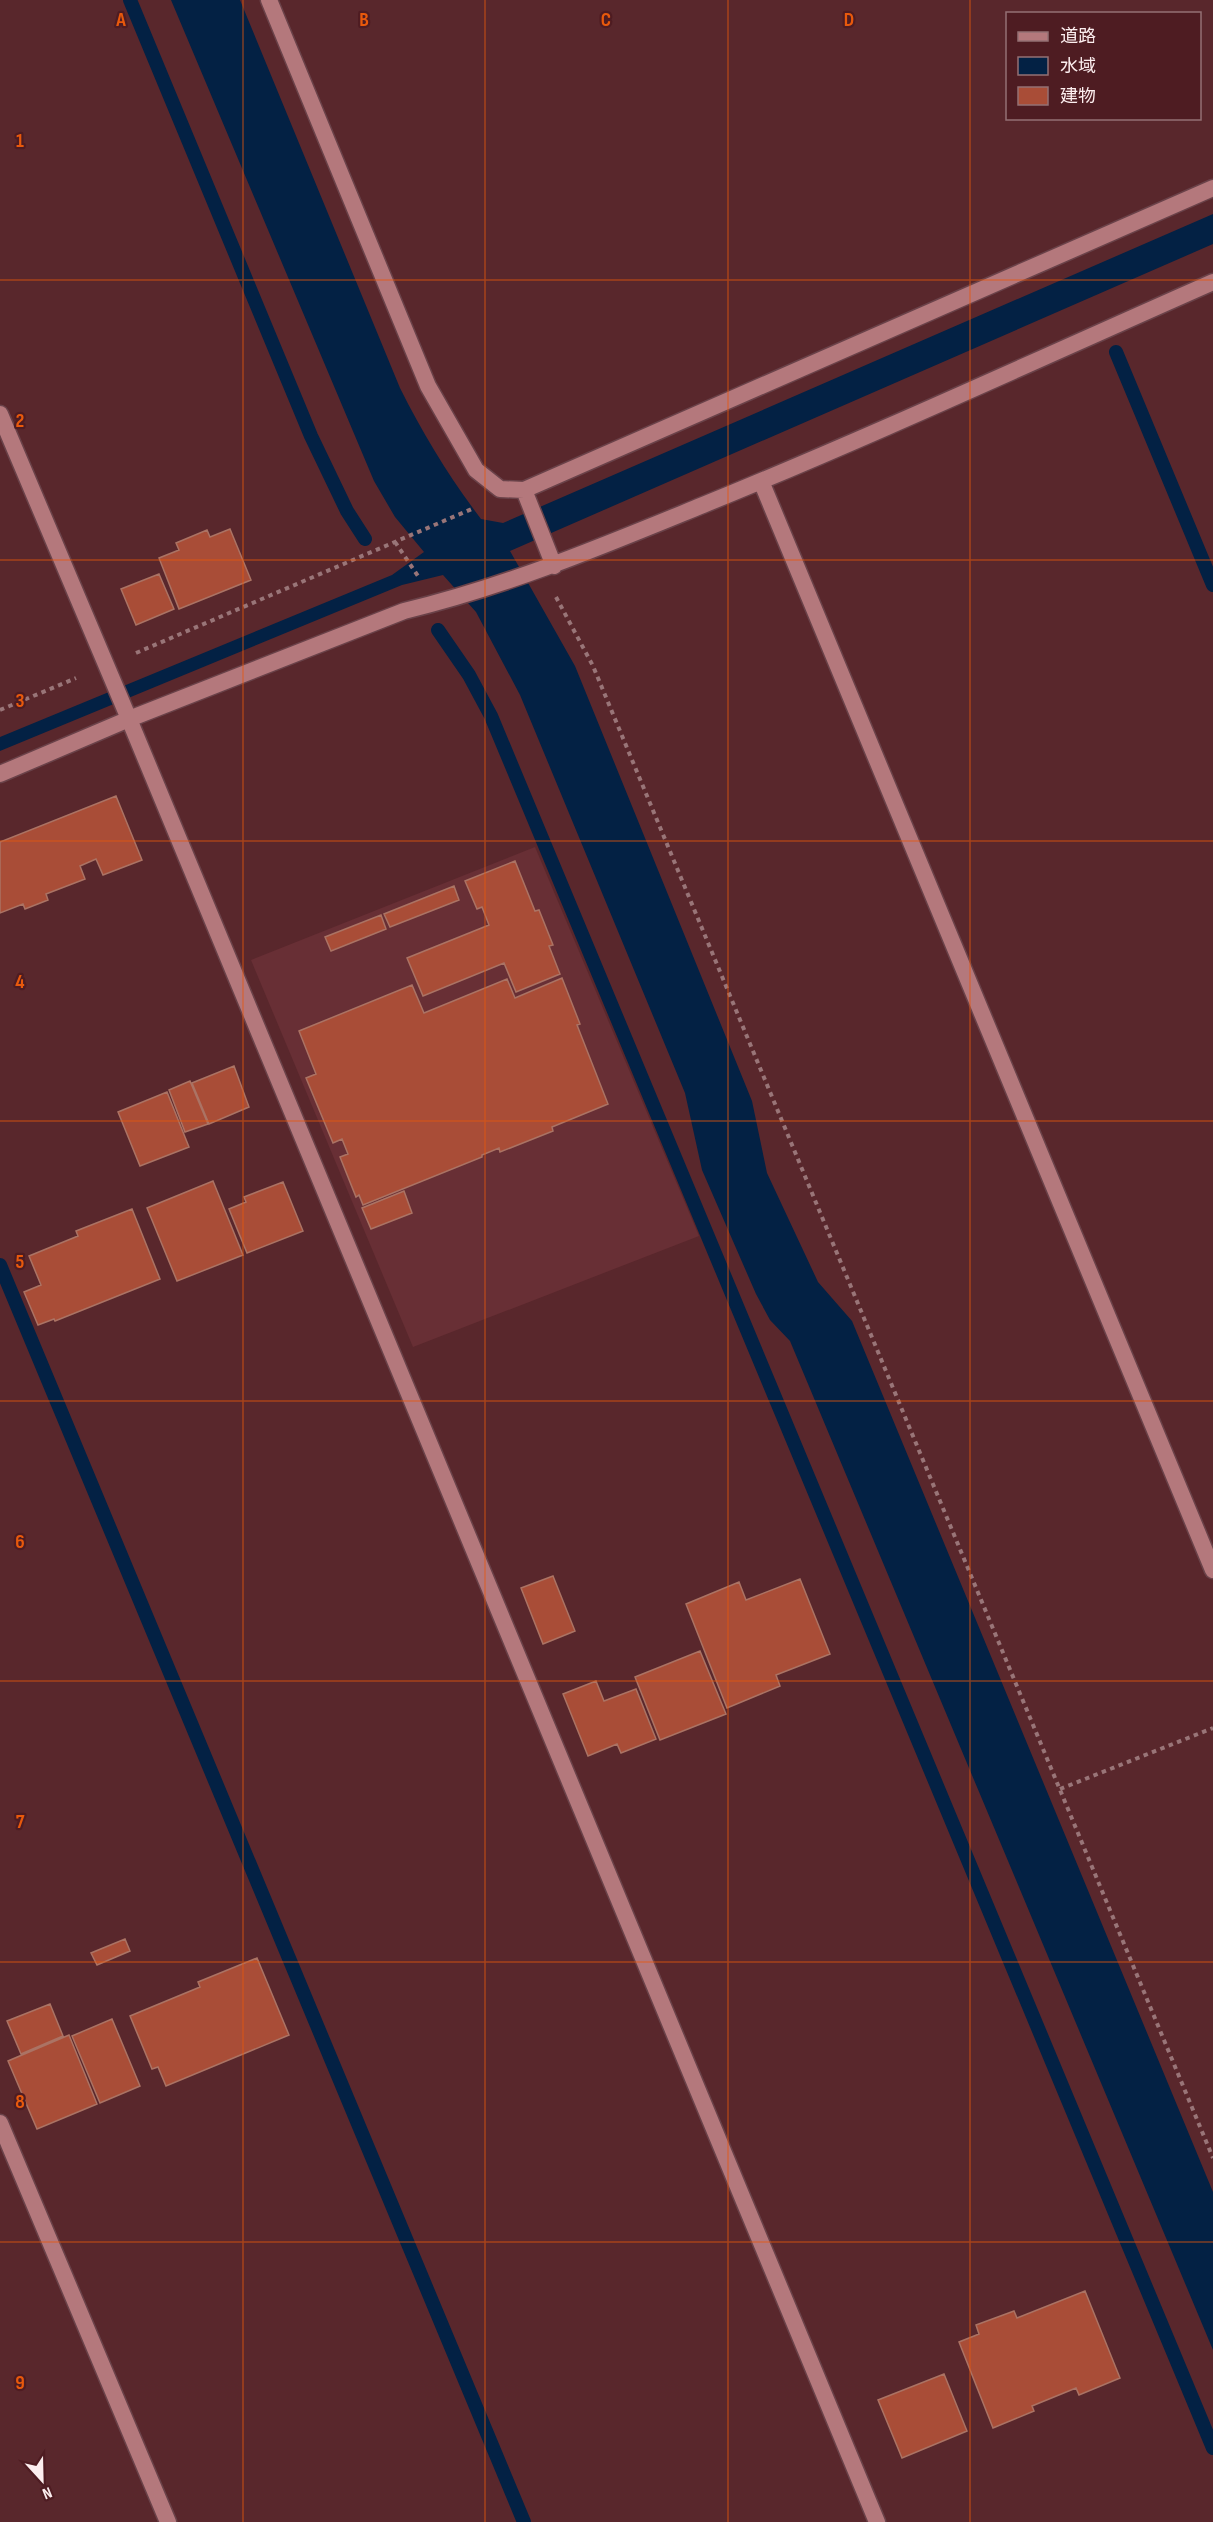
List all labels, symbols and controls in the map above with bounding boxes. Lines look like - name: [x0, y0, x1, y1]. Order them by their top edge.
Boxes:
- text: A: [115, 8, 126, 32]
- text: B: [359, 8, 369, 32]
- text: C: [601, 8, 611, 32]
- text: D: [844, 8, 854, 32]
- legend: [1006, 12, 1201, 120]
- text: 道路: [1060, 26, 1096, 47]
- text: 水域: [1060, 56, 1096, 77]
- text: 建物: [1060, 86, 1096, 107]
- text: 1: [16, 129, 24, 153]
- text: 2: [16, 409, 24, 433]
- text: 3: [16, 689, 25, 713]
- text: 4: [15, 970, 25, 994]
- text: 5: [16, 1250, 25, 1274]
- text: 6: [15, 1530, 25, 1554]
- text: 7: [16, 1810, 25, 1834]
- text: 8: [15, 2090, 25, 2114]
- text: 9: [15, 2371, 25, 2395]
- north arrow: [12, 2450, 72, 2510]
- text: N: [40, 2482, 55, 2503]

